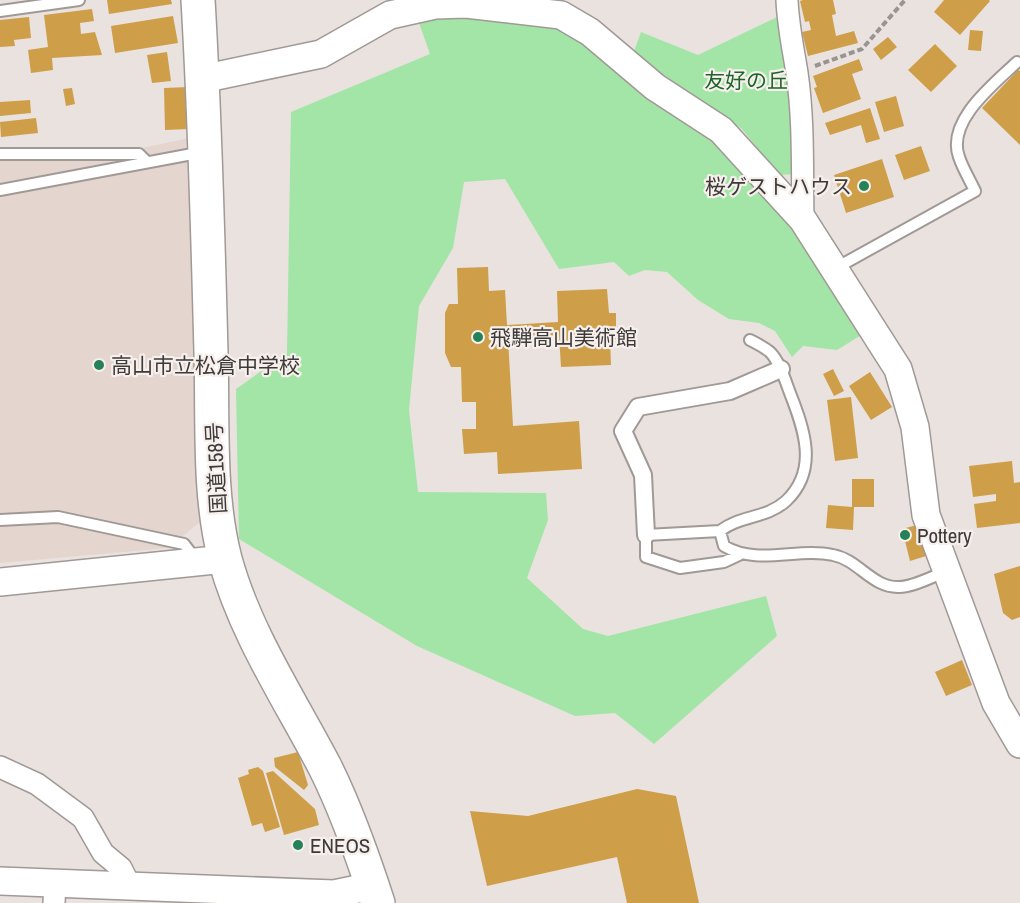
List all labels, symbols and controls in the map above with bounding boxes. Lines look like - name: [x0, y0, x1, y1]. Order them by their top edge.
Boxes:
- park label: 友好の丘: [704, 66, 788, 95]
- place label: 桜ゲストハウス: [705, 172, 852, 201]
- marker: 桜ゲストハウス: [857, 179, 871, 193]
- place label: 飛騨高山美術館: [490, 323, 637, 352]
- marker: 飛騨高山美術館: [471, 330, 485, 344]
- place label: 高山市立松倉中学校: [111, 351, 300, 380]
- marker: 高山市立松倉中学校: [92, 358, 106, 372]
- street label: 国道158号: [199, 421, 233, 515]
- place label: Pottery: [917, 521, 972, 550]
- marker: Pottery: [898, 528, 912, 542]
- place label: ENEOS: [310, 831, 370, 860]
- marker: ENEOS: [291, 838, 305, 852]

